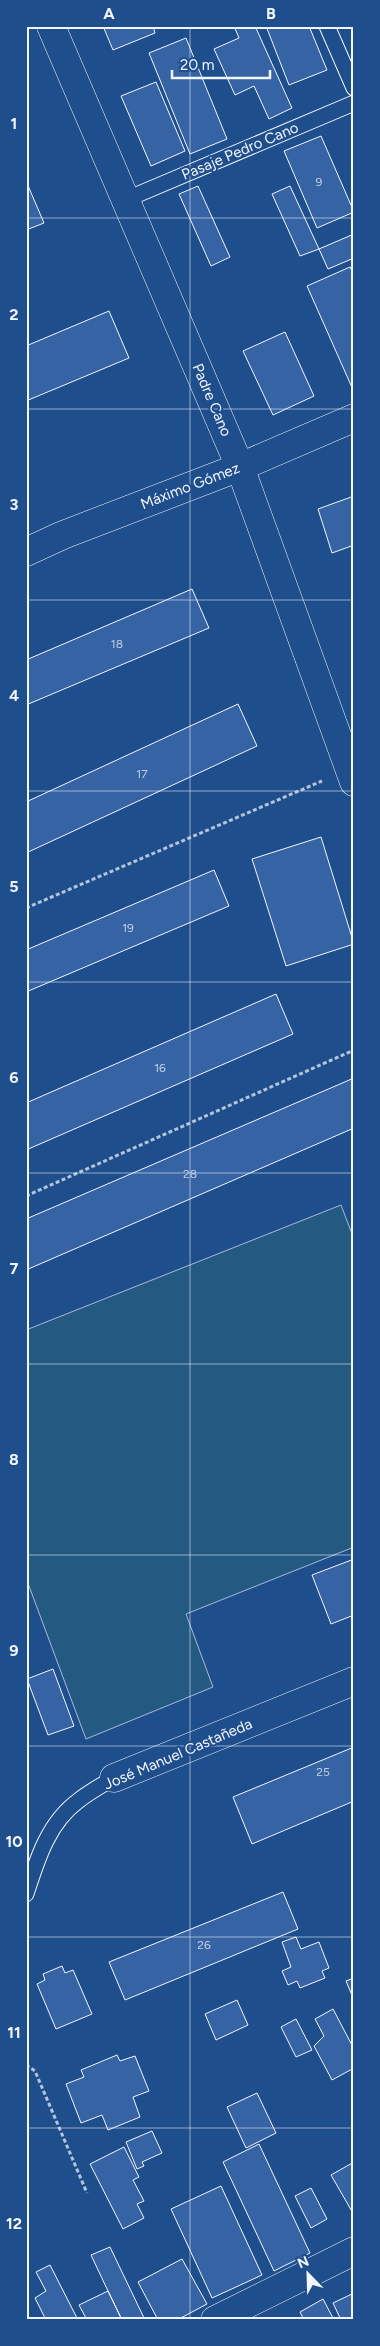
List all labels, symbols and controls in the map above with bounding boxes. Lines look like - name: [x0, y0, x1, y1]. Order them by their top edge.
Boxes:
- text: A: [103, 4, 115, 23]
- text: B: [266, 4, 276, 23]
- scale bar: [172, 48, 270, 80]
- text: 20 m: [180, 56, 214, 74]
- text: 1: [11, 114, 17, 133]
- street label: Pasaje Pedro Cano: [179, 118, 301, 184]
- house number: 9: [316, 175, 323, 189]
- text: 2: [9, 305, 19, 324]
- street label: Padre Cano: [189, 361, 236, 439]
- street label: Máximo Gómez: [138, 459, 242, 513]
- text: 3: [10, 495, 19, 514]
- house number: 18: [111, 637, 123, 651]
- text: 4: [9, 686, 19, 705]
- house number: 17: [136, 767, 148, 781]
- text: 5: [9, 877, 19, 896]
- house number: 19: [122, 921, 134, 935]
- house number: 16: [154, 1061, 166, 1075]
- text: 6: [9, 1068, 19, 1087]
- house number: 28: [183, 1167, 197, 1181]
- text: 7: [10, 1259, 19, 1278]
- text: 8: [9, 1450, 19, 1469]
- text: 9: [9, 1641, 19, 1660]
- street label: José Manuel Castañeda: [101, 1715, 255, 1793]
- house number: 25: [316, 1765, 330, 1779]
- text: 10: [5, 1832, 23, 1851]
- house number: 26: [197, 1938, 211, 1952]
- text: 11: [7, 2023, 21, 2042]
- text: 12: [6, 2214, 22, 2233]
- north arrow: [282, 2248, 332, 2298]
- text: N: [295, 2253, 311, 2272]

